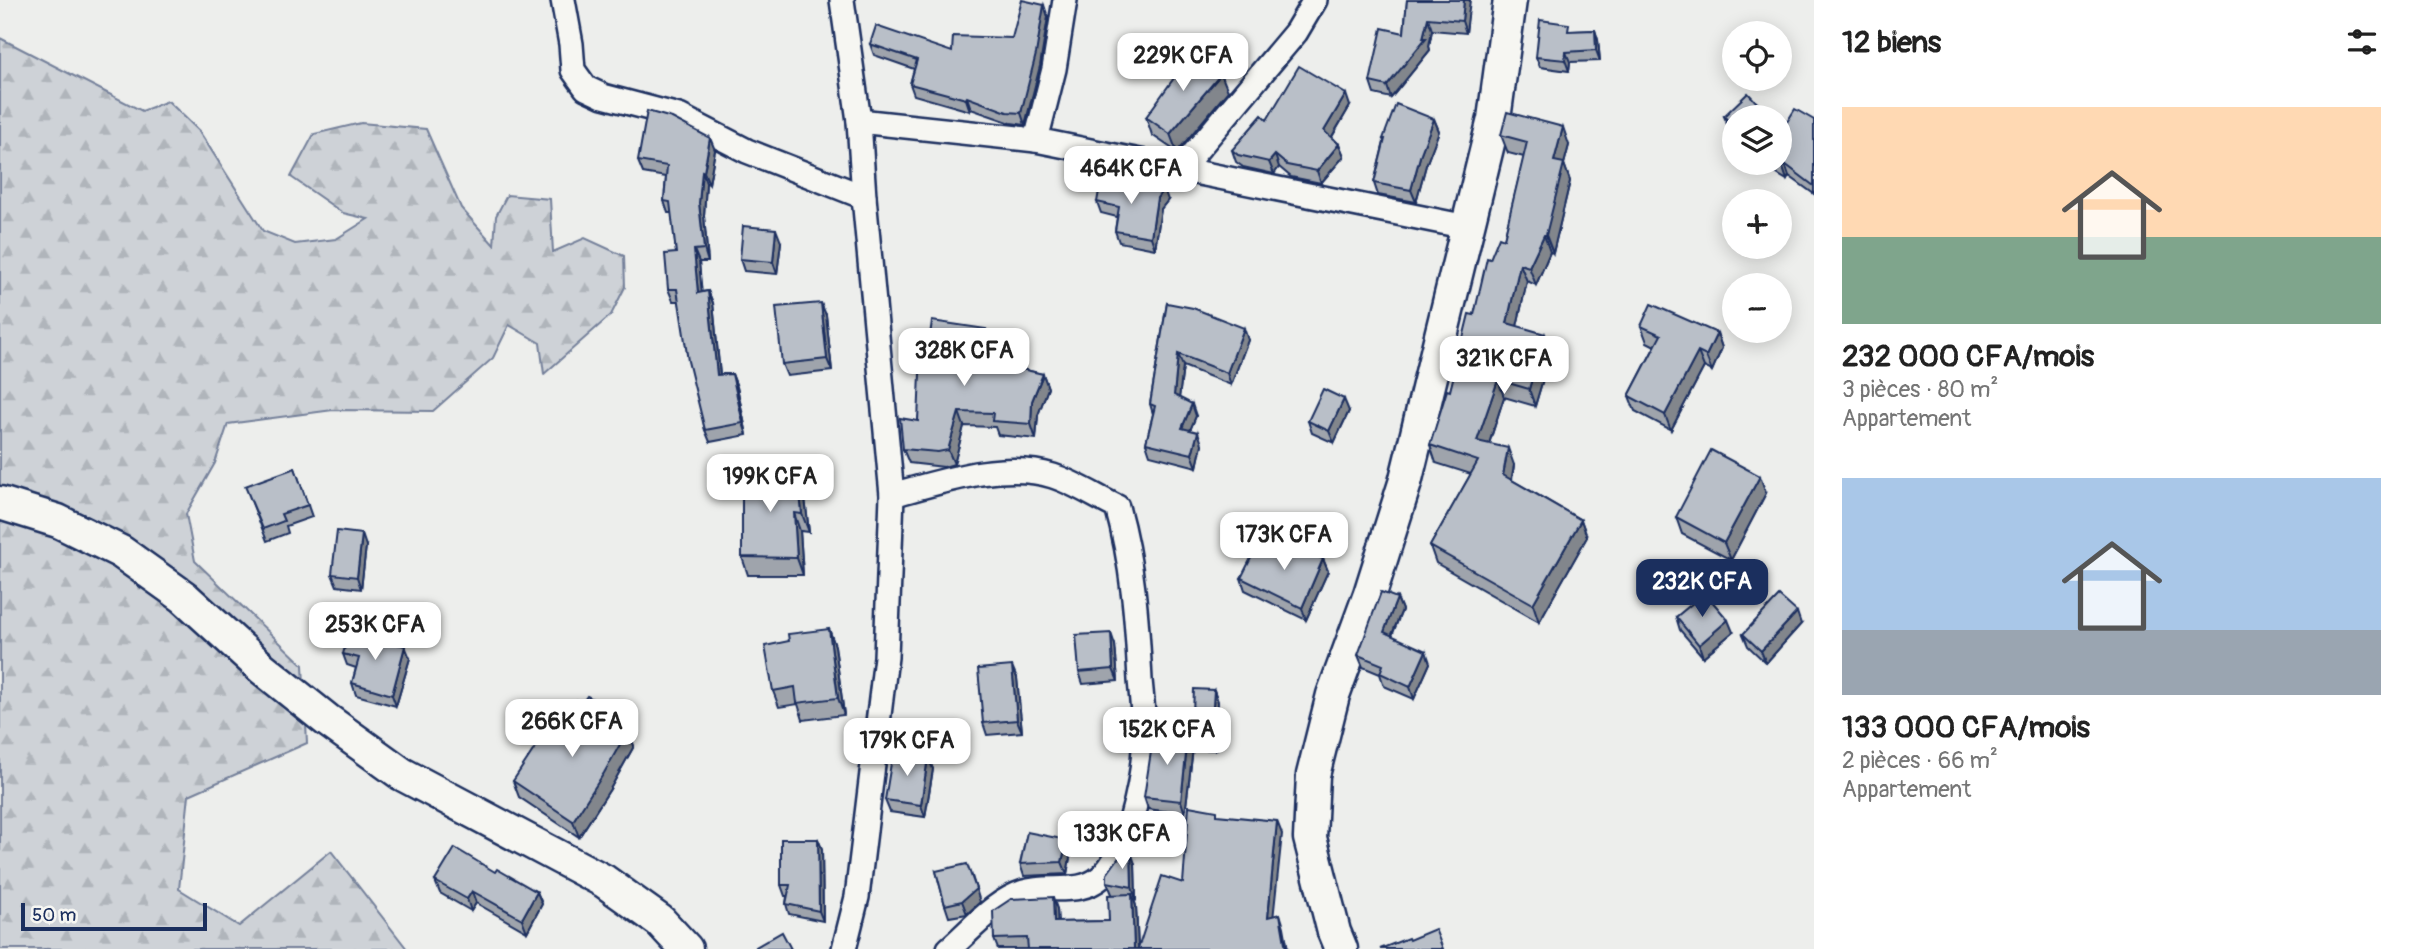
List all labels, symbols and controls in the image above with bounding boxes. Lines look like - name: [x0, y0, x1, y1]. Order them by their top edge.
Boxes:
- map controls: [1722, 21, 1792, 343]
- button: locate: [1722, 21, 1792, 91]
- icon: filters: [2343, 23, 2381, 61]
- text: 12 biens: [1842, 24, 1941, 61]
- pin: 229K CFA: [1111, 34, 1255, 93]
- text: 229K CFA: [1133, 41, 1233, 70]
- button: layers: [1722, 105, 1792, 175]
- pin: 464K CFA: [1059, 146, 1203, 206]
- icon: home: [2049, 152, 2175, 278]
- text: 464K CFA: [1080, 154, 1182, 183]
- button: +: [1722, 189, 1792, 259]
- button: −: [1722, 273, 1792, 343]
- pin: 328K CFA: [892, 328, 1036, 388]
- text: 328K CFA: [914, 336, 1014, 365]
- pin: 321K CFA: [1432, 336, 1576, 396]
- text: 232 000 CFA/mois: [1842, 338, 2094, 375]
- text: 321K CFA: [1456, 344, 1552, 373]
- text: 3 pièces · 80 m²: [1842, 375, 1998, 404]
- text: Appartement: [1842, 404, 1971, 433]
- pin: 199K CFA: [698, 454, 842, 514]
- text: 199K CFA: [723, 462, 817, 491]
- pin: 173K CFA: [1212, 512, 1356, 572]
- text: 173K CFA: [1236, 520, 1332, 549]
- icon: home: [2049, 523, 2175, 649]
- pin: 232K CFA: [1630, 560, 1774, 619]
- text: 232K CFA: [1652, 567, 1752, 596]
- pin: 253K CFA: [303, 602, 447, 662]
- text: 253K CFA: [325, 610, 425, 639]
- pin: 266K CFA: [500, 700, 644, 759]
- text: 266K CFA: [521, 707, 623, 736]
- pin: 152K CFA: [1095, 708, 1239, 767]
- text: 133 000 CFA/mois: [1842, 709, 2090, 746]
- text: 152K CFA: [1119, 715, 1215, 744]
- pin: 179K CFA: [835, 718, 979, 778]
- text: 179K CFA: [860, 726, 954, 755]
- text: 2 pièces · 66 m²: [1842, 746, 1998, 775]
- text: Appartement: [1842, 775, 1971, 804]
- pin: 133K CFA: [1050, 812, 1194, 871]
- text: 133K CFA: [1074, 819, 1170, 848]
- scale bar: [21, 900, 206, 932]
- text: 50 m: [32, 903, 76, 927]

